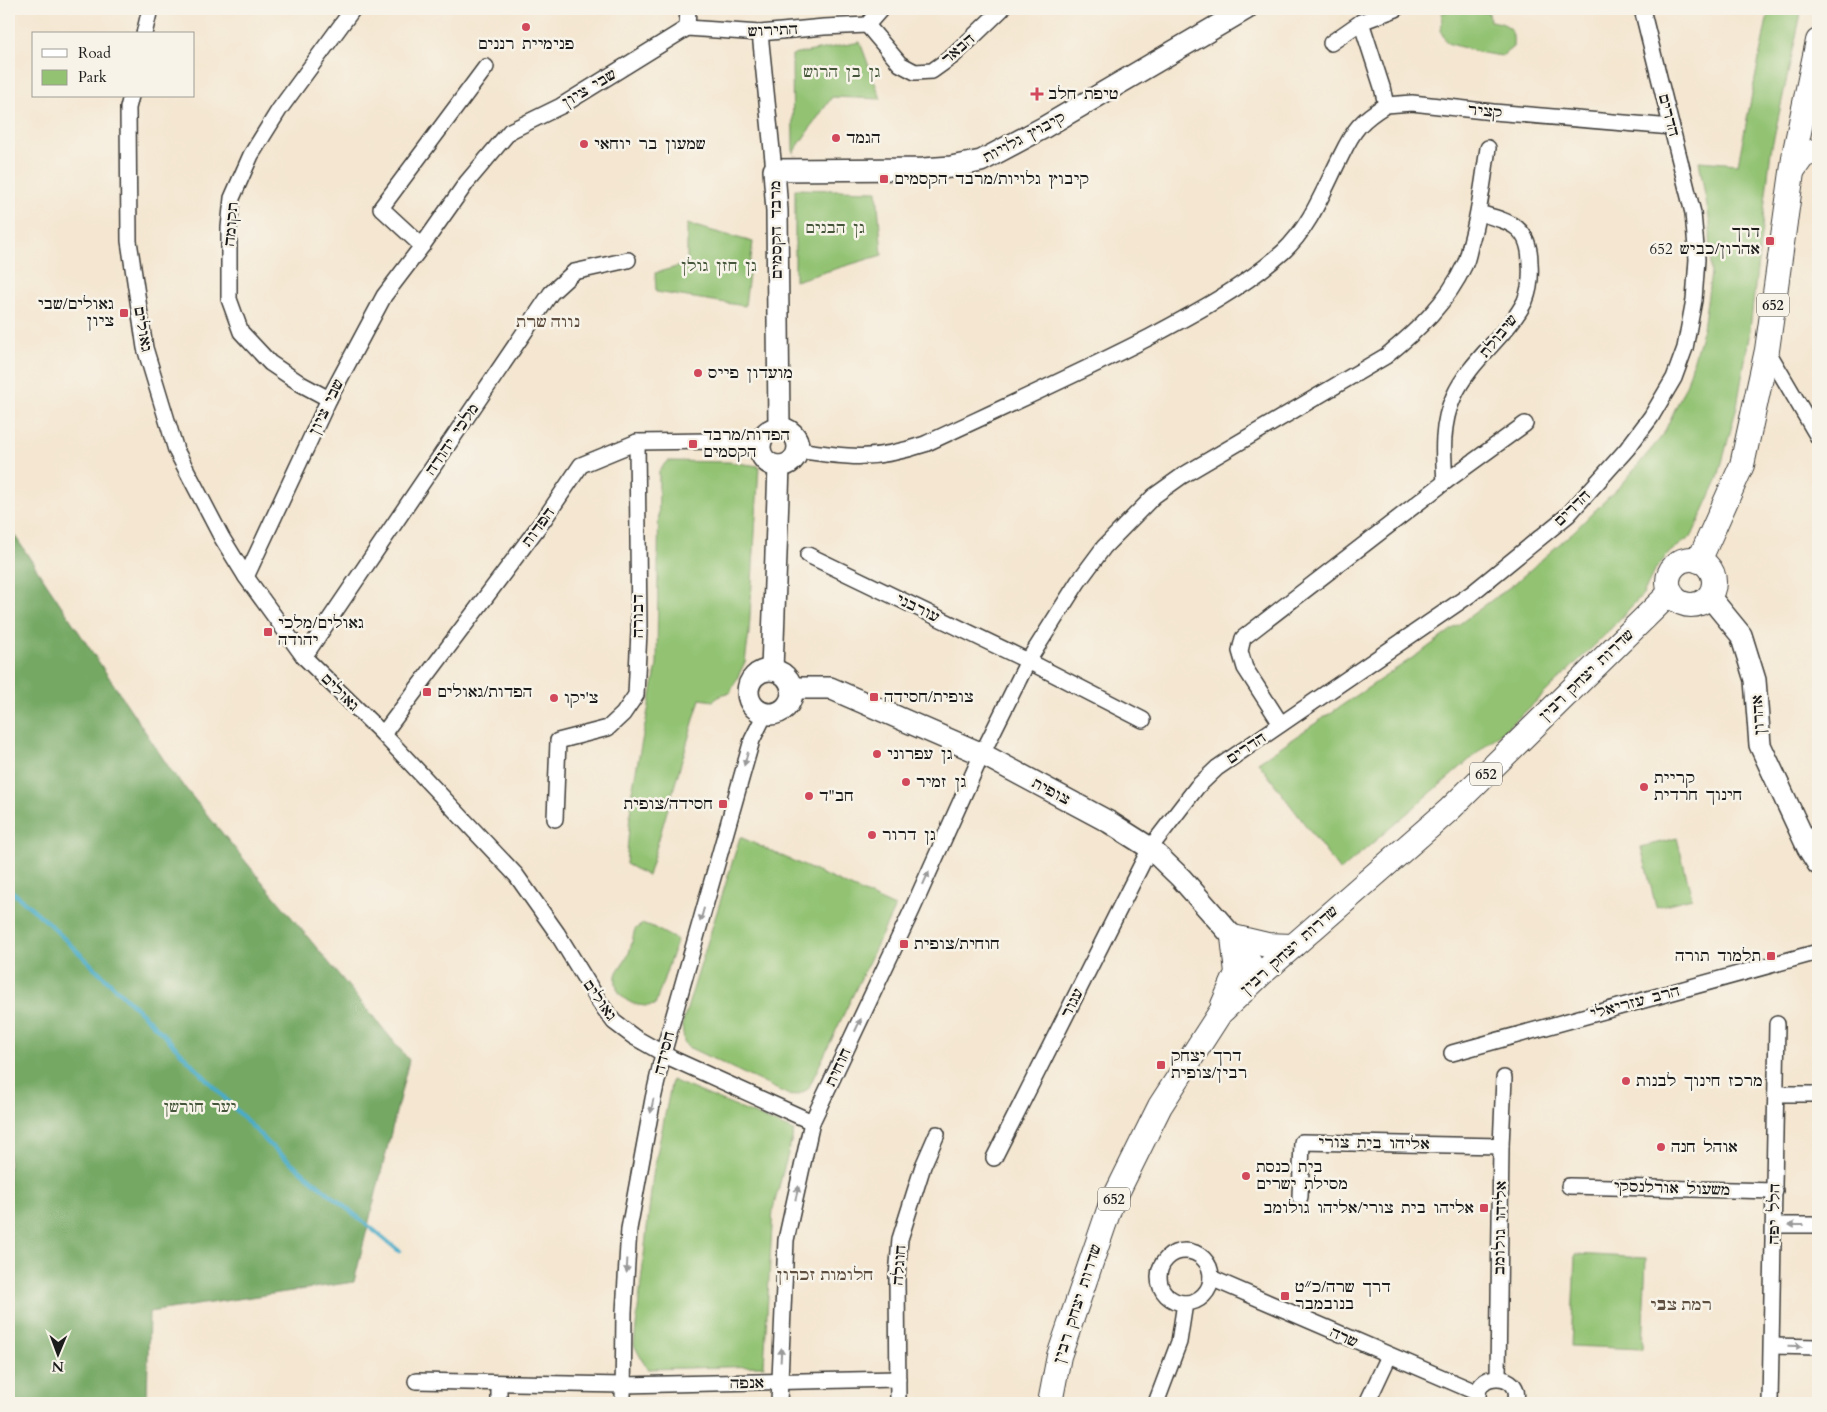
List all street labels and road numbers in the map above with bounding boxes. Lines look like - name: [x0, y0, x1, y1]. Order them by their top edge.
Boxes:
- street label: התירוש: [747, 19, 799, 41]
- street label: הבאר: [937, 29, 979, 69]
- street label: שבי ציון: [558, 64, 620, 112]
- street label: הדרים: [1654, 91, 1684, 139]
- street label: קציר: [1467, 99, 1503, 123]
- street label: קיבוץ גלויות: [979, 107, 1069, 167]
- street label: מרבד הקסמים: [765, 180, 787, 280]
- street label: תקומה: [219, 201, 243, 247]
- road number: 652: [1757, 294, 1789, 316]
- street label: גאולים: [129, 304, 157, 354]
- street label: שיבולת: [1474, 310, 1522, 362]
- street label: שבי ציון: [304, 375, 348, 438]
- street label: מלכי יהודה: [421, 399, 483, 479]
- street label: הדרים: [1549, 485, 1595, 531]
- street label: הפדות: [517, 503, 559, 551]
- street label: עורבני: [893, 589, 943, 627]
- street label: דבורה: [628, 594, 648, 638]
- street label: שדרות יצחק רבין: [1534, 624, 1638, 725]
- street label: גאולים: [316, 668, 364, 716]
- street label: אהרון: [1747, 694, 1769, 736]
- street label: הדרים: [1222, 727, 1270, 769]
- road number: 652: [1470, 762, 1502, 786]
- street label: צופית: [1028, 773, 1074, 809]
- street label: שדרות יצחק רבין: [1236, 901, 1342, 999]
- street label: גאולים: [578, 975, 622, 1025]
- street label: הרב עזריאלי: [1588, 980, 1682, 1024]
- street label: עגור: [1056, 985, 1088, 1021]
- street label: חסידה: [649, 1029, 679, 1077]
- street label: חוחית: [820, 1044, 856, 1090]
- street label: אליהו בית צורי: [1318, 1132, 1430, 1154]
- street label: משעול אורלנסקי: [1613, 1176, 1731, 1200]
- street label: אליהו גולומב: [1489, 1181, 1511, 1275]
- street label: הלל יפה: [1763, 1183, 1785, 1245]
- road number: 652: [1098, 1188, 1130, 1210]
- street label: שדרות יצחק רבין: [1048, 1241, 1106, 1366]
- street label: חוגלה: [888, 1244, 910, 1286]
- street label: שרה: [1327, 1322, 1362, 1352]
- street label: אנפה: [730, 1373, 764, 1393]

